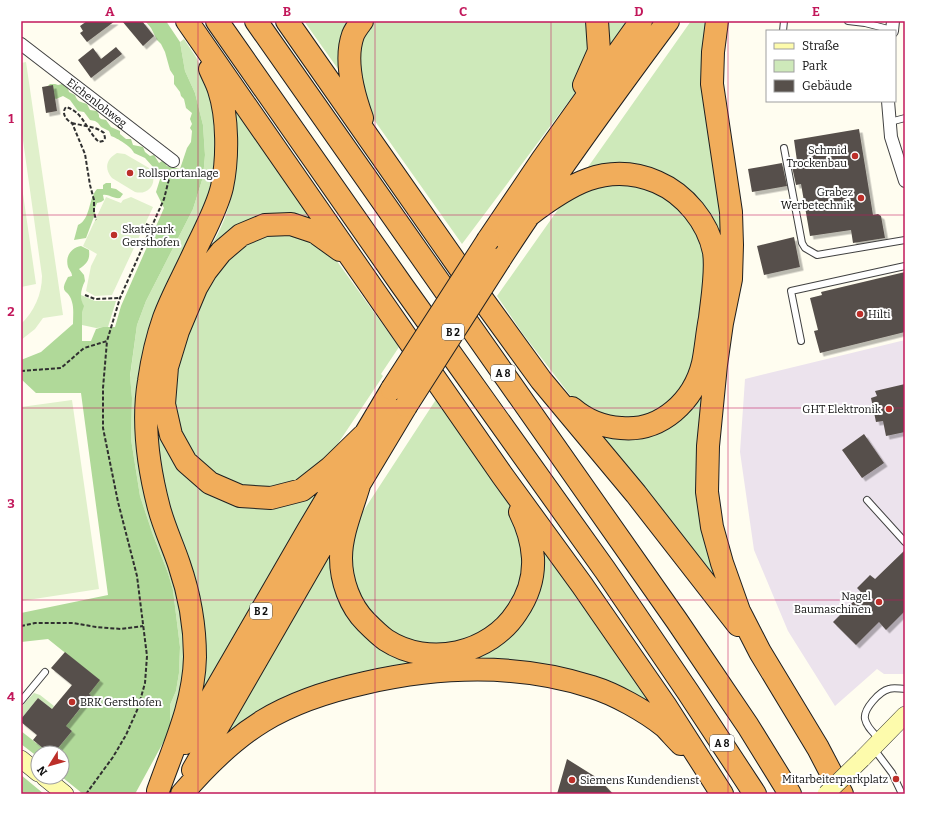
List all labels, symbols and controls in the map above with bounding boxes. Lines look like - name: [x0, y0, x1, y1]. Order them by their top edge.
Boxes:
- text: A: [105, 4, 115, 19]
- text: B: [283, 4, 291, 19]
- text: C: [459, 4, 467, 19]
- text: D: [634, 4, 644, 19]
- text: E: [812, 4, 820, 19]
- legend: [766, 30, 896, 102]
- text: Straße: [802, 39, 839, 53]
- text: Park: [802, 59, 828, 73]
- street label: Eichenlohweg: [64, 76, 129, 130]
- text: Gebäude: [802, 79, 852, 93]
- text: 1: [8, 111, 14, 126]
- place label: Schmid Trockenbau: [786, 144, 847, 170]
- marker: Schmid Trockenbau: [850, 151, 860, 161]
- place label: Rollsportanlage: [138, 167, 219, 180]
- marker: Rollsportanlage: [125, 168, 135, 178]
- place label: Grabez Werbetechnik: [781, 186, 854, 212]
- marker: Grabez Werbetechnik: [856, 193, 866, 203]
- place label: Skatepark Gersthofen: [122, 223, 180, 249]
- marker: Skatepark Gersthofen: [109, 230, 119, 240]
- text: 2: [7, 304, 15, 319]
- place label: Hilti: [868, 308, 891, 321]
- marker: Hilti: [855, 309, 865, 319]
- road number: B 2: [442, 324, 464, 340]
- road number: A 8: [491, 365, 515, 381]
- place label: GHT Elektronik: [802, 403, 882, 416]
- marker: GHT Elektronik: [884, 404, 894, 414]
- text: 3: [7, 496, 15, 511]
- place label: Nagel Baumaschinen: [794, 590, 871, 616]
- marker: Nagel Baumaschinen: [874, 597, 884, 607]
- road number: B 2: [250, 603, 272, 619]
- text: 4: [7, 689, 15, 704]
- place label: BRK Gersthofen: [80, 696, 162, 709]
- marker: BRK Gersthofen: [67, 697, 77, 707]
- road number: A 8: [710, 735, 734, 751]
- north arrow: [30, 745, 70, 785]
- text: N: [34, 763, 50, 778]
- place label: Mitarbeiterparkplatz: [782, 773, 888, 786]
- place label: Siemens Kundendienst: [580, 774, 699, 787]
- marker: Mitarbeiterparkplatz: [891, 774, 901, 784]
- marker: Siemens Kundendienst: [567, 775, 577, 785]

